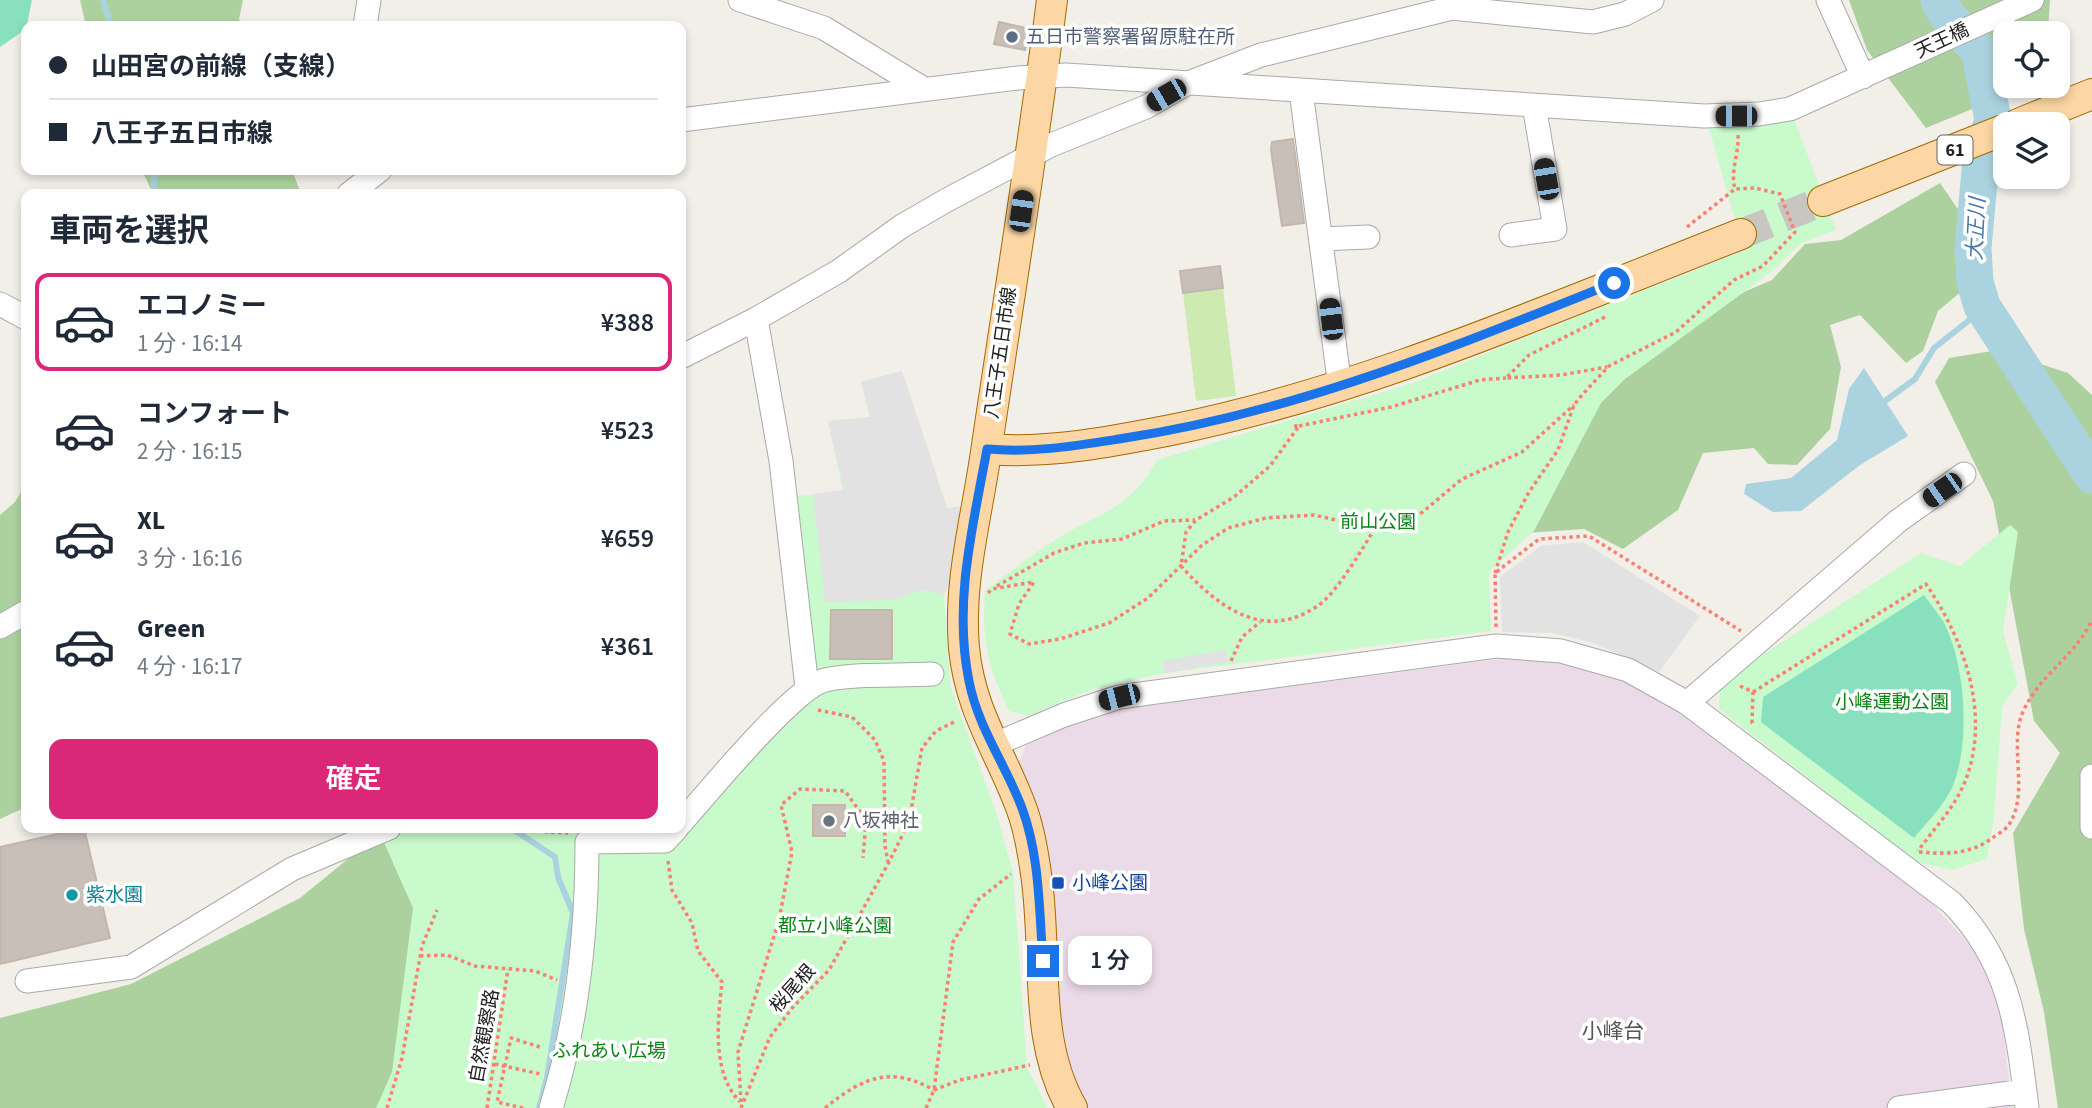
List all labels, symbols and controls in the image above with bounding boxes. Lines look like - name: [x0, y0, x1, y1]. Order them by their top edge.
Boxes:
- street label: 天王橋: [1910, 17, 1974, 65]
- map controls: [1993, 21, 2070, 189]
- button: locate: [1993, 21, 2070, 98]
- place label: 五日市警察署留原駐在所: [1026, 24, 1235, 51]
- marker: 五日市警察署留原駐在所: [1004, 29, 1020, 45]
- text: 山田宮の前線（支線）: [91, 48, 351, 85]
- car: [1143, 75, 1190, 115]
- car: [1716, 106, 1758, 127]
- button: layers: [1993, 112, 2070, 189]
- text: 八王子五日市線: [91, 115, 273, 152]
- road number: 61: [1938, 135, 1972, 164]
- car: [1533, 156, 1560, 202]
- car: [1008, 189, 1035, 233]
- water label: 大正川: [1959, 195, 1993, 261]
- text: 車両を選択: [49, 208, 209, 254]
- route start: [1598, 267, 1630, 299]
- street label: 八王子五日市線: [978, 285, 1024, 421]
- text: エコノミー: [137, 287, 267, 324]
- icon: car: [53, 291, 116, 354]
- car: [1319, 297, 1344, 341]
- text: ¥388: [601, 304, 654, 341]
- text: 1 分 · 16:14: [137, 327, 242, 360]
- text: コンフォート: [137, 395, 292, 432]
- icon: car: [53, 399, 116, 462]
- text: ¥523: [601, 412, 654, 449]
- text: 2 分 · 16:15: [137, 435, 242, 468]
- car: [1919, 469, 1966, 511]
- text: XL: [137, 502, 165, 539]
- icon: car: [53, 507, 116, 570]
- park label: 前山公園: [1340, 509, 1416, 536]
- text: ¥659: [601, 520, 654, 557]
- text: 3 分 · 16:16: [137, 542, 242, 575]
- text: Green: [137, 610, 205, 647]
- icon: car: [53, 615, 116, 678]
- text: ¥361: [601, 628, 654, 665]
- text: 4 分 · 16:17: [137, 650, 242, 683]
- car: [1097, 682, 1142, 712]
- park label: 小峰運動公園: [1835, 689, 1949, 716]
- button: 確定: [49, 739, 658, 819]
- place label: 八坂神社: [843, 808, 919, 835]
- marker: 八坂神社: [821, 813, 837, 829]
- place label: 小峰公園: [1072, 870, 1148, 897]
- marker: 小峰公園: [1050, 875, 1066, 891]
- place label: 紫水園: [86, 882, 143, 909]
- marker: 紫水園: [64, 887, 80, 903]
- park label: 都立小峰公園: [778, 913, 892, 940]
- callout: 1 分: [1068, 936, 1152, 986]
- text: 1 分: [1090, 944, 1130, 977]
- route end: [1027, 945, 1059, 977]
- street label: 桜尾根: [764, 959, 822, 1019]
- street label: 自然観察路: [463, 987, 507, 1085]
- district label: 小峰台: [1582, 1016, 1645, 1046]
- park label: ふれあい広場: [552, 1038, 666, 1065]

